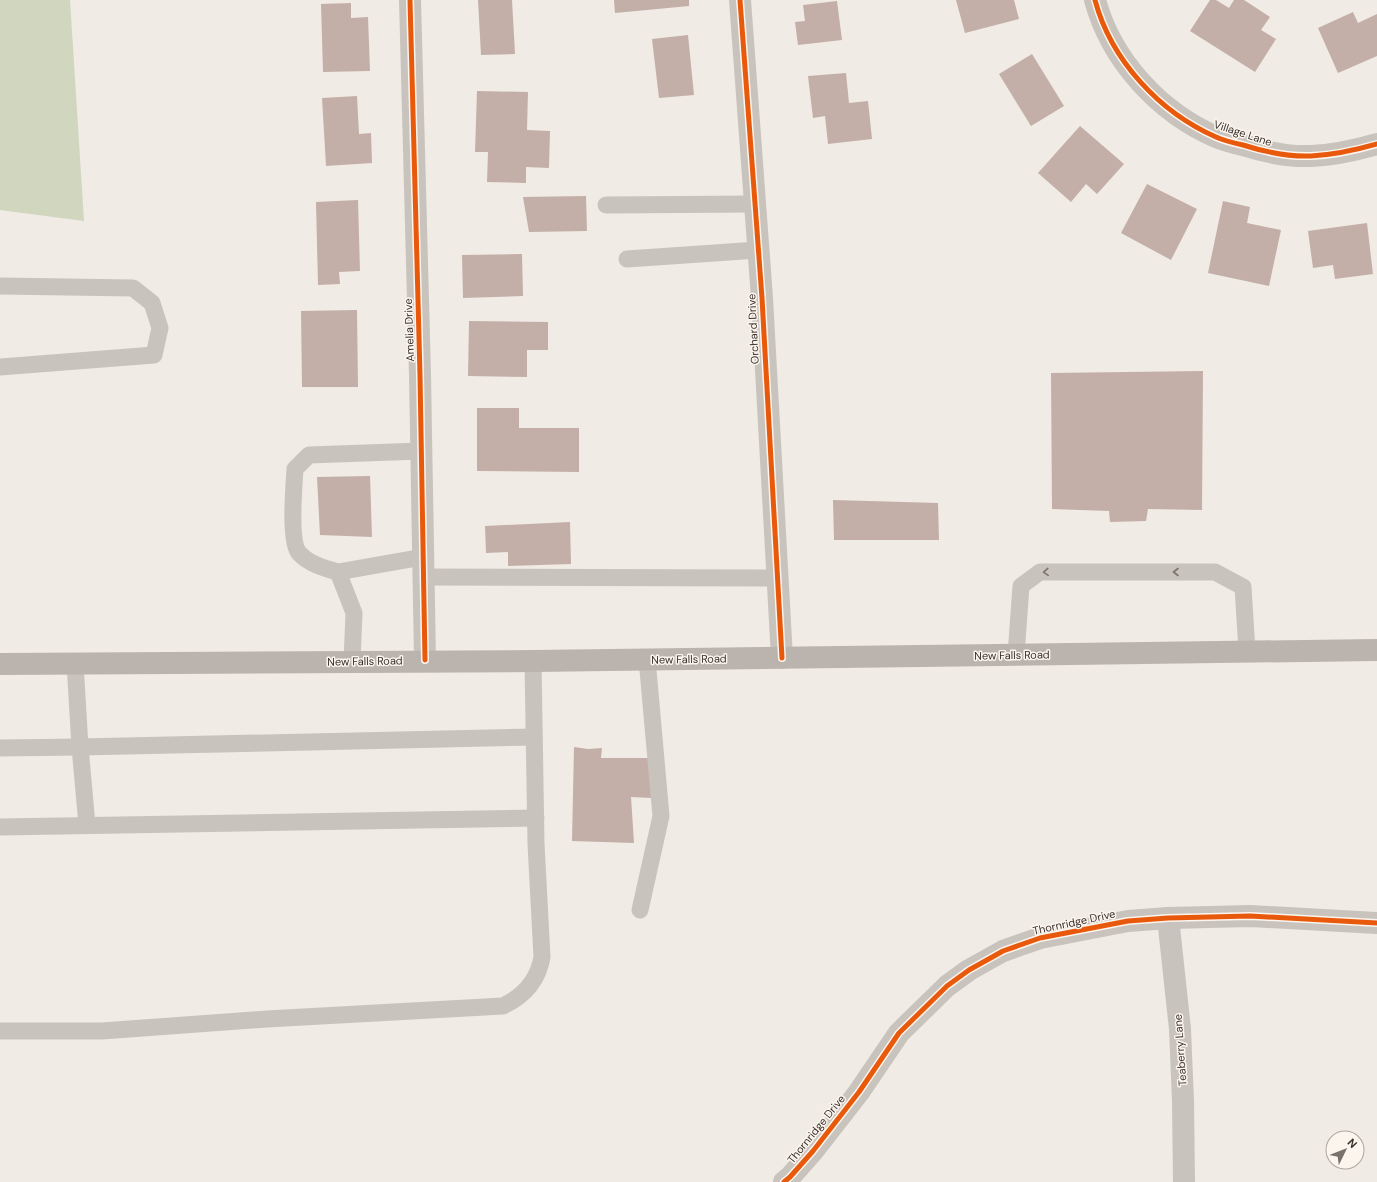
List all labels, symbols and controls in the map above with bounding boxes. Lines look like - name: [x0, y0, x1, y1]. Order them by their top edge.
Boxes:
- street label: Village Lane: [1212, 117, 1274, 149]
- street label: Orchard Drive: [744, 293, 762, 365]
- street label: Amelia Drive: [401, 298, 417, 362]
- one-way arrow: [1043, 568, 1049, 577]
- one-way arrow: [1173, 568, 1179, 576]
- street label: New Falls Road: [974, 647, 1050, 663]
- street label: New Falls Road: [651, 651, 727, 667]
- street label: New Falls Road: [327, 653, 403, 669]
- street label: Thornridge Drive: [1031, 906, 1117, 938]
- street label: Teaberry Lane: [1171, 1014, 1189, 1086]
- street label: Thornridge Drive: [784, 1092, 848, 1166]
- north arrow: [1325, 1130, 1365, 1170]
- text: N: [1344, 1135, 1360, 1151]

